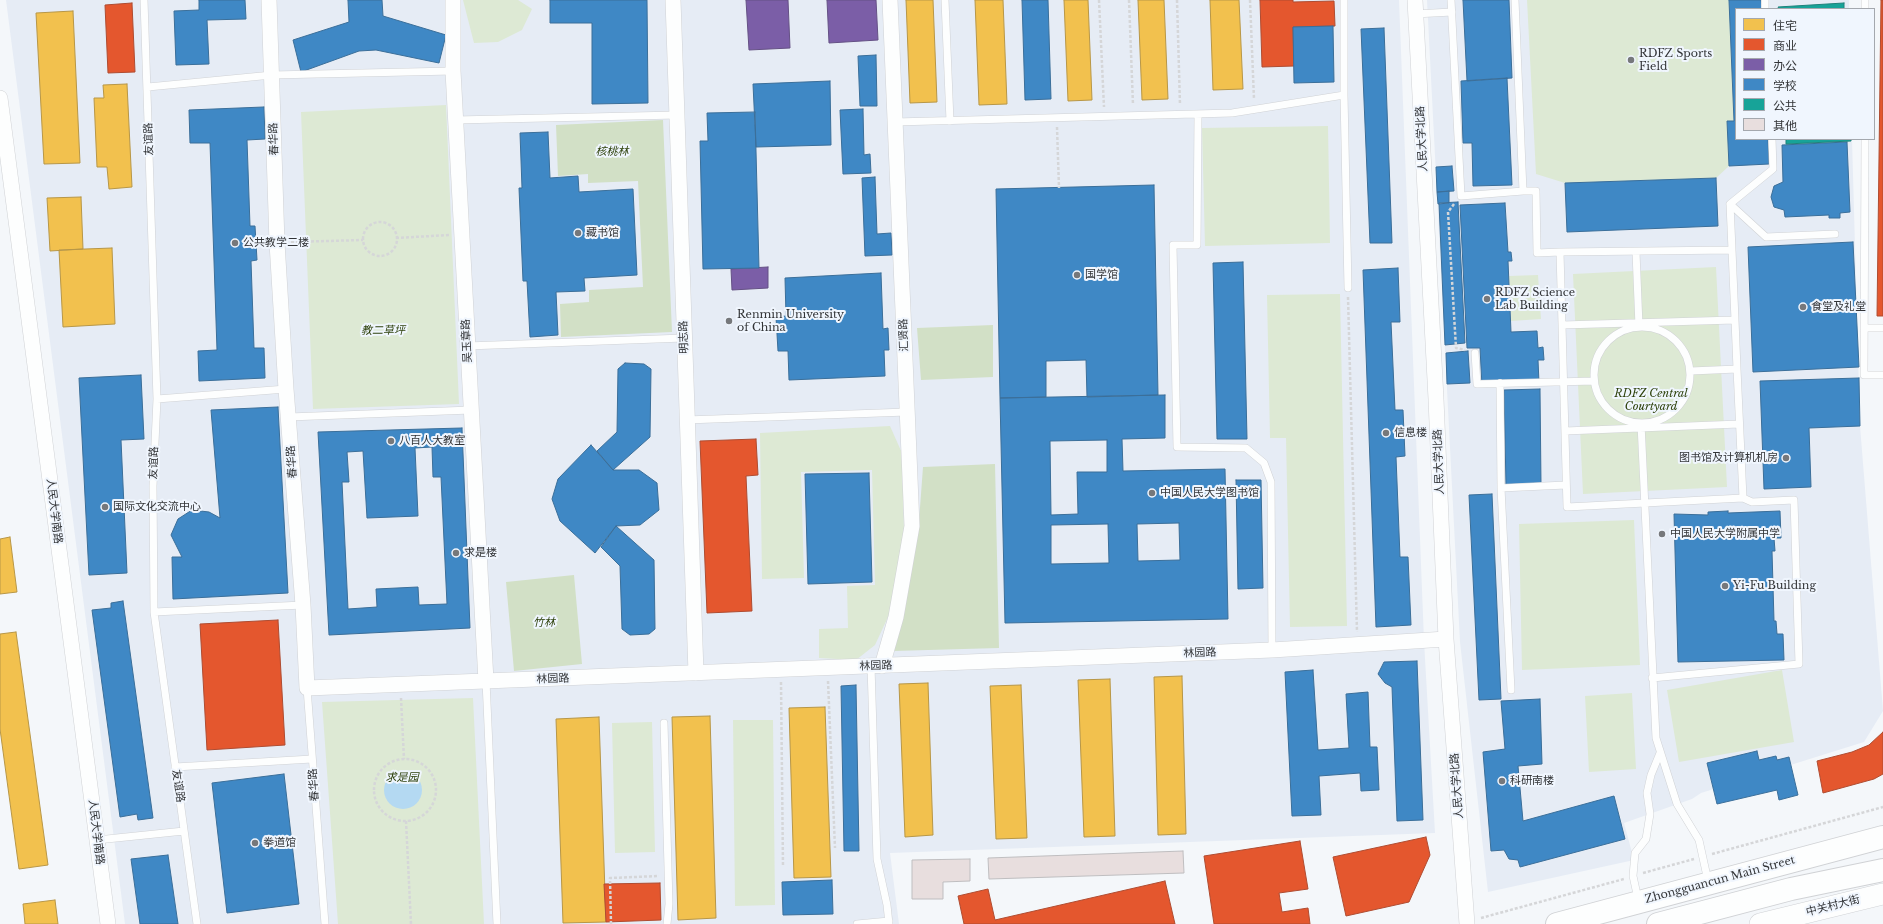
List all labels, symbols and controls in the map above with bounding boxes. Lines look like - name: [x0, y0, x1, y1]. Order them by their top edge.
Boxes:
- legend: [1735, 8, 1875, 140]
- text: 住宅: [1773, 18, 1797, 33]
- text: 商业: [1773, 38, 1797, 53]
- place label: RDFZ Sports Field: [1639, 47, 1712, 73]
- marker: RDFZ Sports Field: [1626, 55, 1636, 65]
- text: 办公: [1773, 58, 1797, 73]
- text: 学校: [1773, 78, 1797, 93]
- text: 公共: [1773, 98, 1797, 113]
- street label: 人民大学北路: [1414, 106, 1430, 172]
- text: 其他: [1773, 118, 1797, 133]
- street label: 友谊路: [142, 122, 156, 156]
- street label: 春华路: [267, 122, 281, 156]
- park label: 核桃林: [596, 145, 628, 159]
- place label: 藏书馆: [586, 226, 619, 240]
- marker: 藏书馆: [573, 228, 583, 238]
- place label: 公共教学二楼: [243, 236, 309, 250]
- marker: 公共教学二楼: [230, 238, 240, 248]
- place label: 国学馆: [1085, 268, 1118, 282]
- marker: 国学馆: [1072, 270, 1082, 280]
- place label: RDFZ Science Lab Building: [1495, 286, 1575, 312]
- marker: RDFZ Science Lab Building: [1482, 294, 1492, 304]
- place label: 食堂及礼堂: [1811, 300, 1866, 314]
- marker: 食堂及礼堂: [1798, 302, 1808, 312]
- place label: Renmin University of China: [737, 308, 844, 334]
- marker: Renmin University of China: [724, 316, 734, 326]
- street label: 汇贤路: [897, 318, 911, 352]
- street label: 吴玉章路: [459, 319, 475, 363]
- street label: 明志路: [677, 320, 691, 354]
- park label: 教二草坪: [361, 324, 405, 338]
- park label: RDFZ Central Courtyard: [1614, 387, 1688, 413]
- place label: 信息楼: [1394, 426, 1427, 440]
- marker: 信息楼: [1381, 428, 1391, 438]
- street label: 人民大学北路: [1431, 429, 1447, 495]
- place label: 八百人大教室: [399, 434, 465, 448]
- marker: 八百人大教室: [386, 436, 396, 446]
- street label: 春华路: [284, 445, 300, 479]
- street label: 友谊路: [147, 446, 161, 480]
- place label: 图书馆及计算机机房: [1679, 451, 1778, 465]
- marker: 图书馆及计算机机房: [1781, 453, 1791, 463]
- street label: 人民大学南路: [43, 477, 65, 545]
- place label: 中国人民大学图书馆: [1160, 486, 1259, 500]
- marker: 中国人民大学图书馆: [1147, 488, 1157, 498]
- place label: 国际文化交流中心: [113, 500, 201, 514]
- marker: 国际文化交流中心: [100, 502, 110, 512]
- place label: 中国人民大学附属中学: [1670, 527, 1780, 541]
- marker: 中国人民大学附属中学: [1657, 529, 1667, 539]
- place label: 求是楼: [464, 546, 497, 560]
- marker: 求是楼: [451, 548, 461, 558]
- place label: Yi-Fu Building: [1733, 579, 1816, 593]
- marker: Yi-Fu Building: [1720, 581, 1730, 591]
- park label: 竹林: [533, 616, 555, 630]
- street label: 林园路: [1183, 646, 1217, 660]
- street label: 林园路: [859, 659, 893, 673]
- street label: 林园路: [536, 672, 570, 686]
- street label: 人民大学北路: [1448, 753, 1466, 819]
- street label: 春华路: [306, 768, 322, 802]
- street label: 友谊路: [169, 769, 187, 803]
- park label: 求是园: [386, 771, 418, 785]
- place label: 科研南楼: [1510, 774, 1554, 788]
- marker: 科研南楼: [1497, 776, 1507, 786]
- street label: 人民大学南路: [85, 798, 107, 866]
- place label: 拳道馆: [263, 836, 296, 850]
- marker: 拳道馆: [250, 838, 260, 848]
- street label: Zhongguancun Main Street: [1644, 854, 1796, 906]
- street label: 中关村大街: [1805, 893, 1861, 919]

